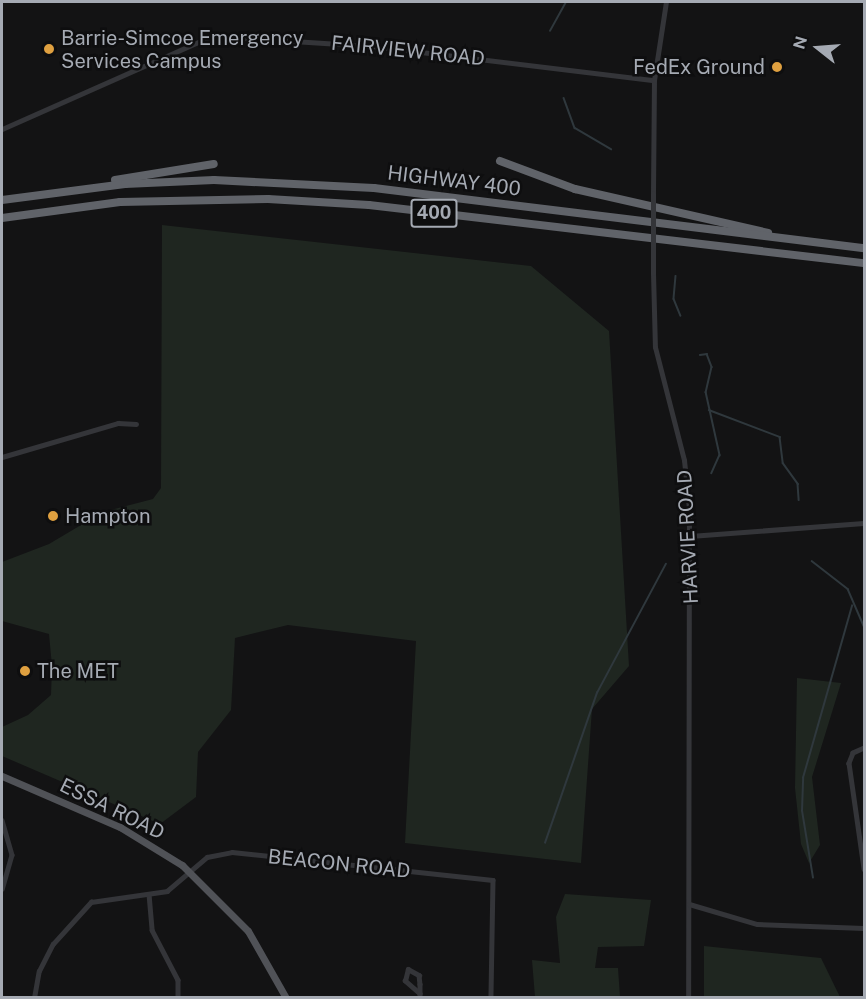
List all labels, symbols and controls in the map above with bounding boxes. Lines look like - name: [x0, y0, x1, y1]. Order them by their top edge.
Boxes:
- north arrow: [788, 18, 848, 78]
- place label: Barrie-Simcoe Emergency Services Campus: [61, 26, 303, 73]
- street label: FAIRVIEW ROAD: [330, 31, 486, 71]
- text: N: [789, 34, 811, 51]
- marker: Barrie-Simcoe Emergency Services Campus: [42, 42, 56, 56]
- place label: FedEx Ground: [633, 55, 765, 79]
- marker: FedEx Ground: [770, 60, 784, 74]
- street label: HIGHWAY 400: [386, 161, 522, 201]
- road number: 400: [410, 198, 458, 228]
- street label: HARVIE ROAD: [673, 469, 703, 605]
- place label: Hampton: [65, 504, 150, 528]
- marker: Hampton: [46, 509, 60, 523]
- place label: The MET: [37, 659, 119, 683]
- marker: The MET: [18, 664, 32, 678]
- street label: ESSA ROAD: [56, 773, 168, 845]
- street label: BEACON ROAD: [267, 845, 411, 883]

